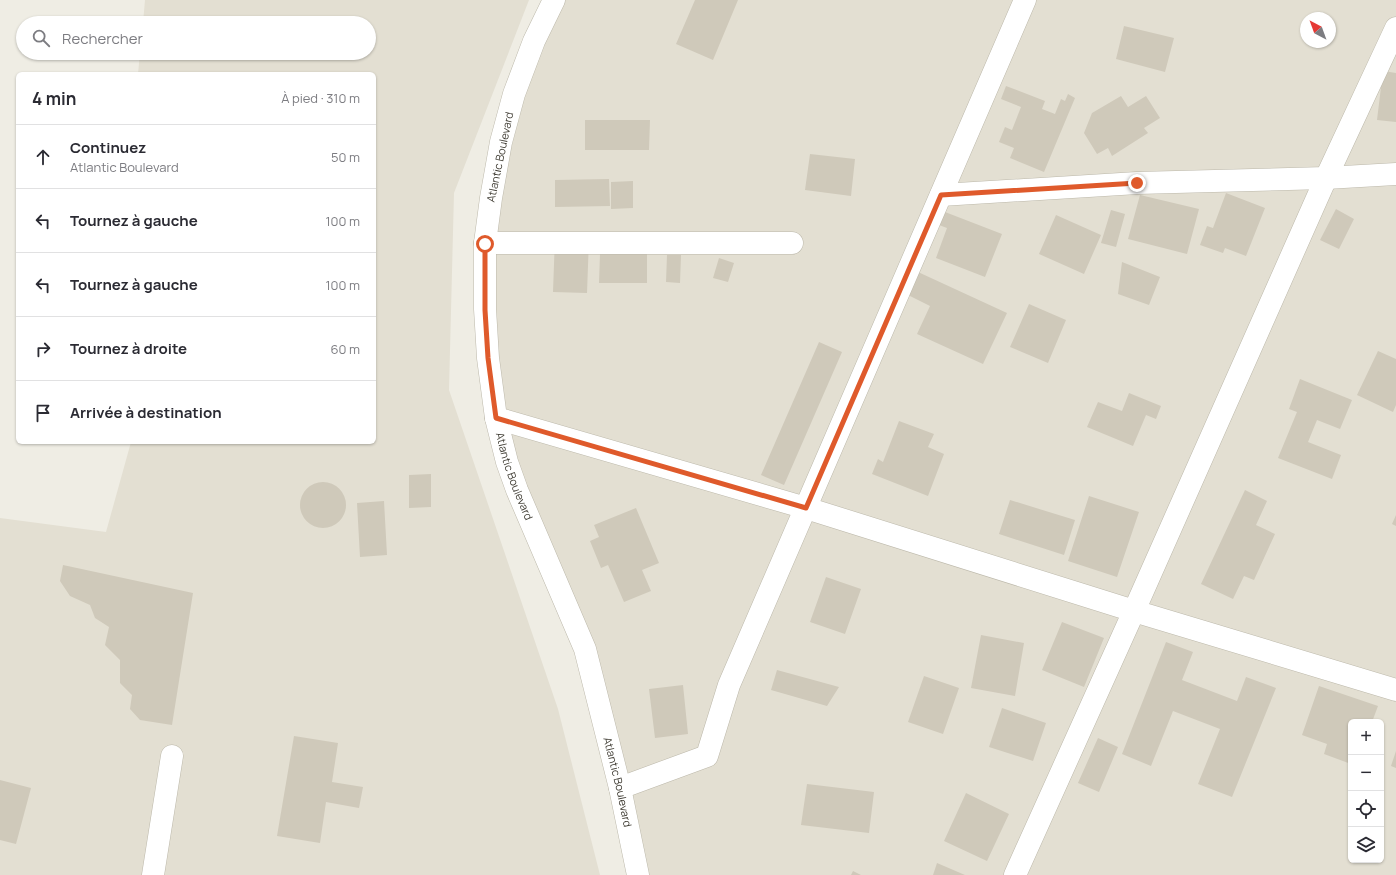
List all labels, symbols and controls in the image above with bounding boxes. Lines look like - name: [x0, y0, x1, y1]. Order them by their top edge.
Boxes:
- north arrow: [1300, 12, 1336, 48]
- search box: [16, 16, 376, 60]
- icon: search: [30, 27, 52, 49]
- text: Rechercher: [62, 28, 143, 49]
- text: 4 min: [32, 87, 76, 110]
- text: À pied · 310 m: [281, 89, 360, 107]
- street label: Atlantic Boulevard: [483, 110, 516, 203]
- text: Continuez: [70, 137, 146, 158]
- icon: ahead: [32, 146, 54, 168]
- text: 50 m: [331, 148, 360, 166]
- text: Atlantic Boulevard: [70, 158, 179, 176]
- route end: [1128, 174, 1146, 192]
- icon: left: [32, 210, 54, 232]
- text: Tournez à gauche: [70, 210, 198, 231]
- text: 100 m: [325, 212, 360, 230]
- route start: [476, 235, 494, 253]
- icon: left: [32, 274, 54, 296]
- text: Tournez à gauche: [70, 274, 198, 295]
- text: 100 m: [325, 276, 360, 294]
- icon: right: [32, 338, 54, 360]
- text: Tournez à droite: [70, 338, 187, 359]
- text: 60 m: [330, 340, 360, 358]
- icon: arrive: [32, 402, 54, 424]
- text: Arrivée à destination: [70, 402, 222, 423]
- street label: Atlantic Boulevard: [493, 431, 537, 522]
- map controls: [1348, 719, 1384, 863]
- button: +: [1348, 719, 1384, 755]
- street label: Atlantic Boulevard: [600, 735, 636, 828]
- button: −: [1348, 755, 1384, 791]
- button: locate: [1348, 791, 1384, 827]
- button: layers: [1348, 827, 1384, 863]

